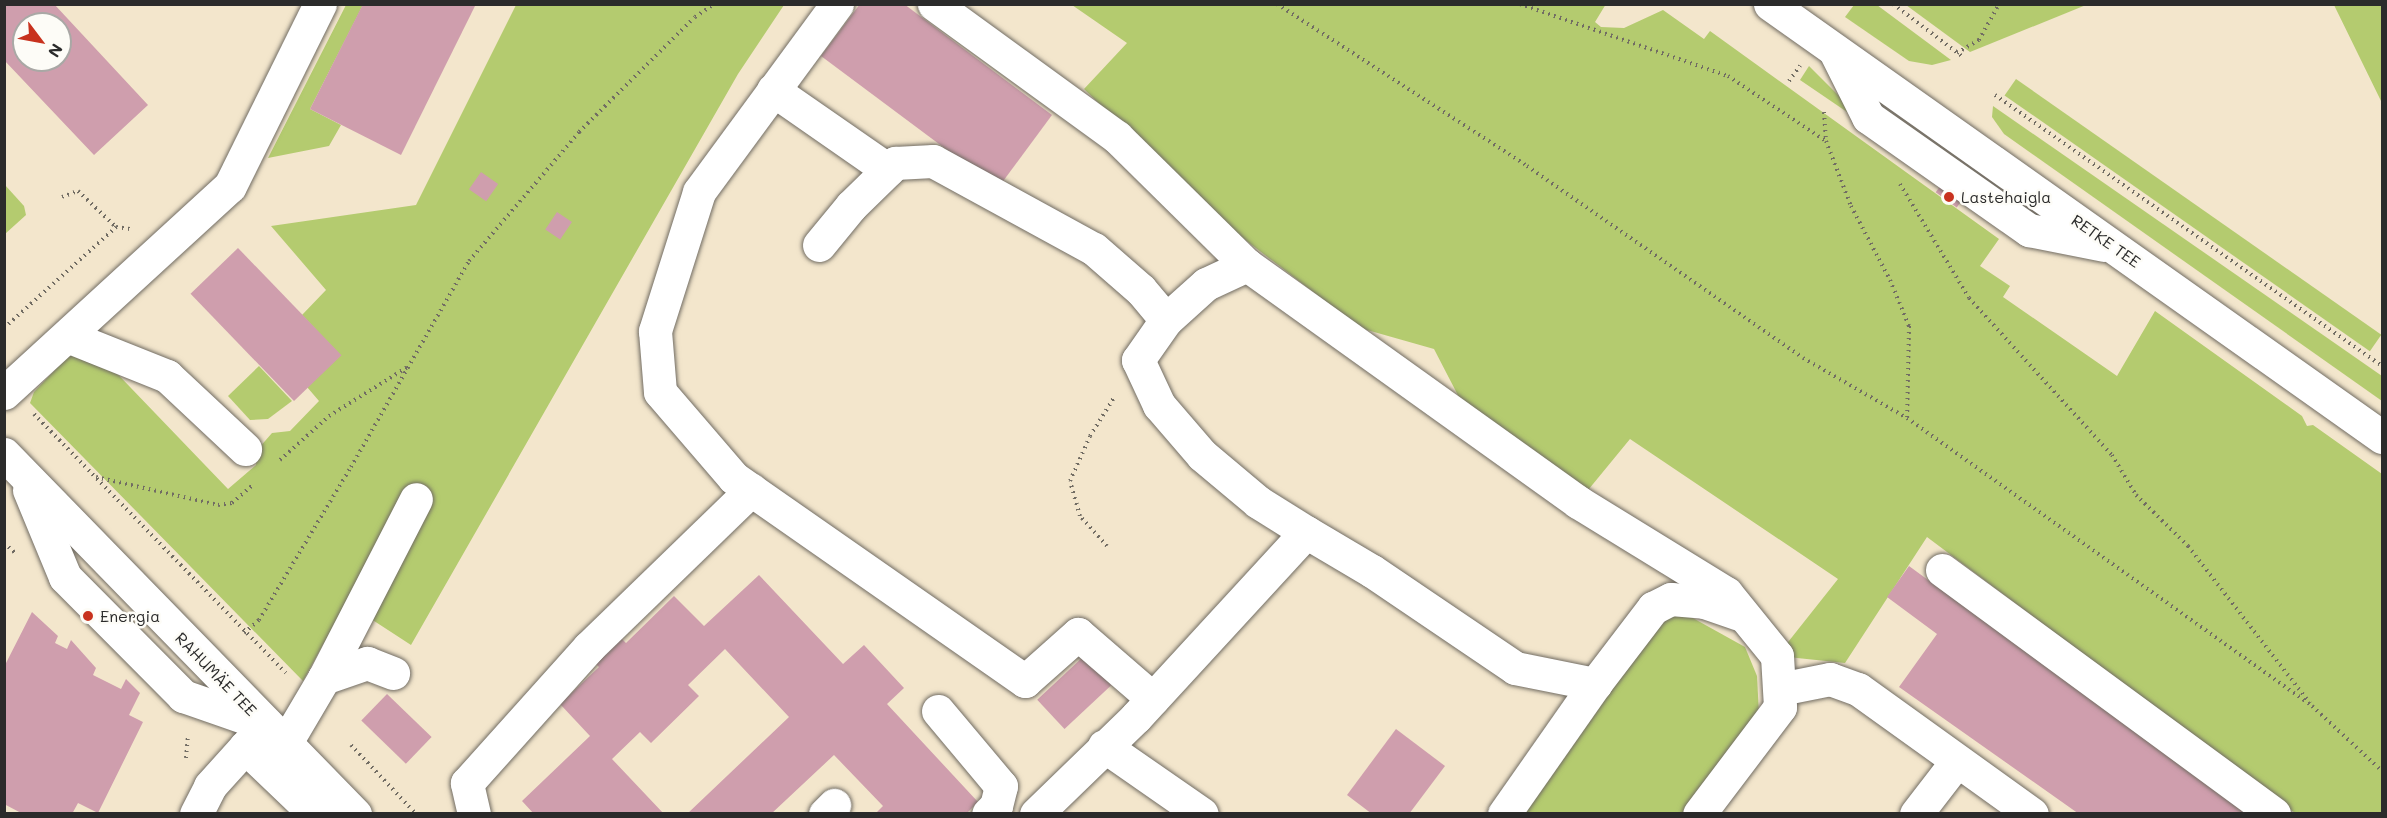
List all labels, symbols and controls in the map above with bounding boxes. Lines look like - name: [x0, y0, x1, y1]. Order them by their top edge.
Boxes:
- north arrow: [12, 12, 72, 72]
- text: N: [44, 40, 68, 61]
- place label: Lastehaigla: [1961, 187, 2051, 207]
- marker: Lastehaigla: [1942, 190, 1956, 204]
- street label: RETKE TEE: [2068, 210, 2144, 272]
- place label: Energia: [100, 606, 160, 626]
- marker: Energia: [81, 609, 95, 623]
- street label: RAHUMÄE TEE: [171, 628, 261, 720]

